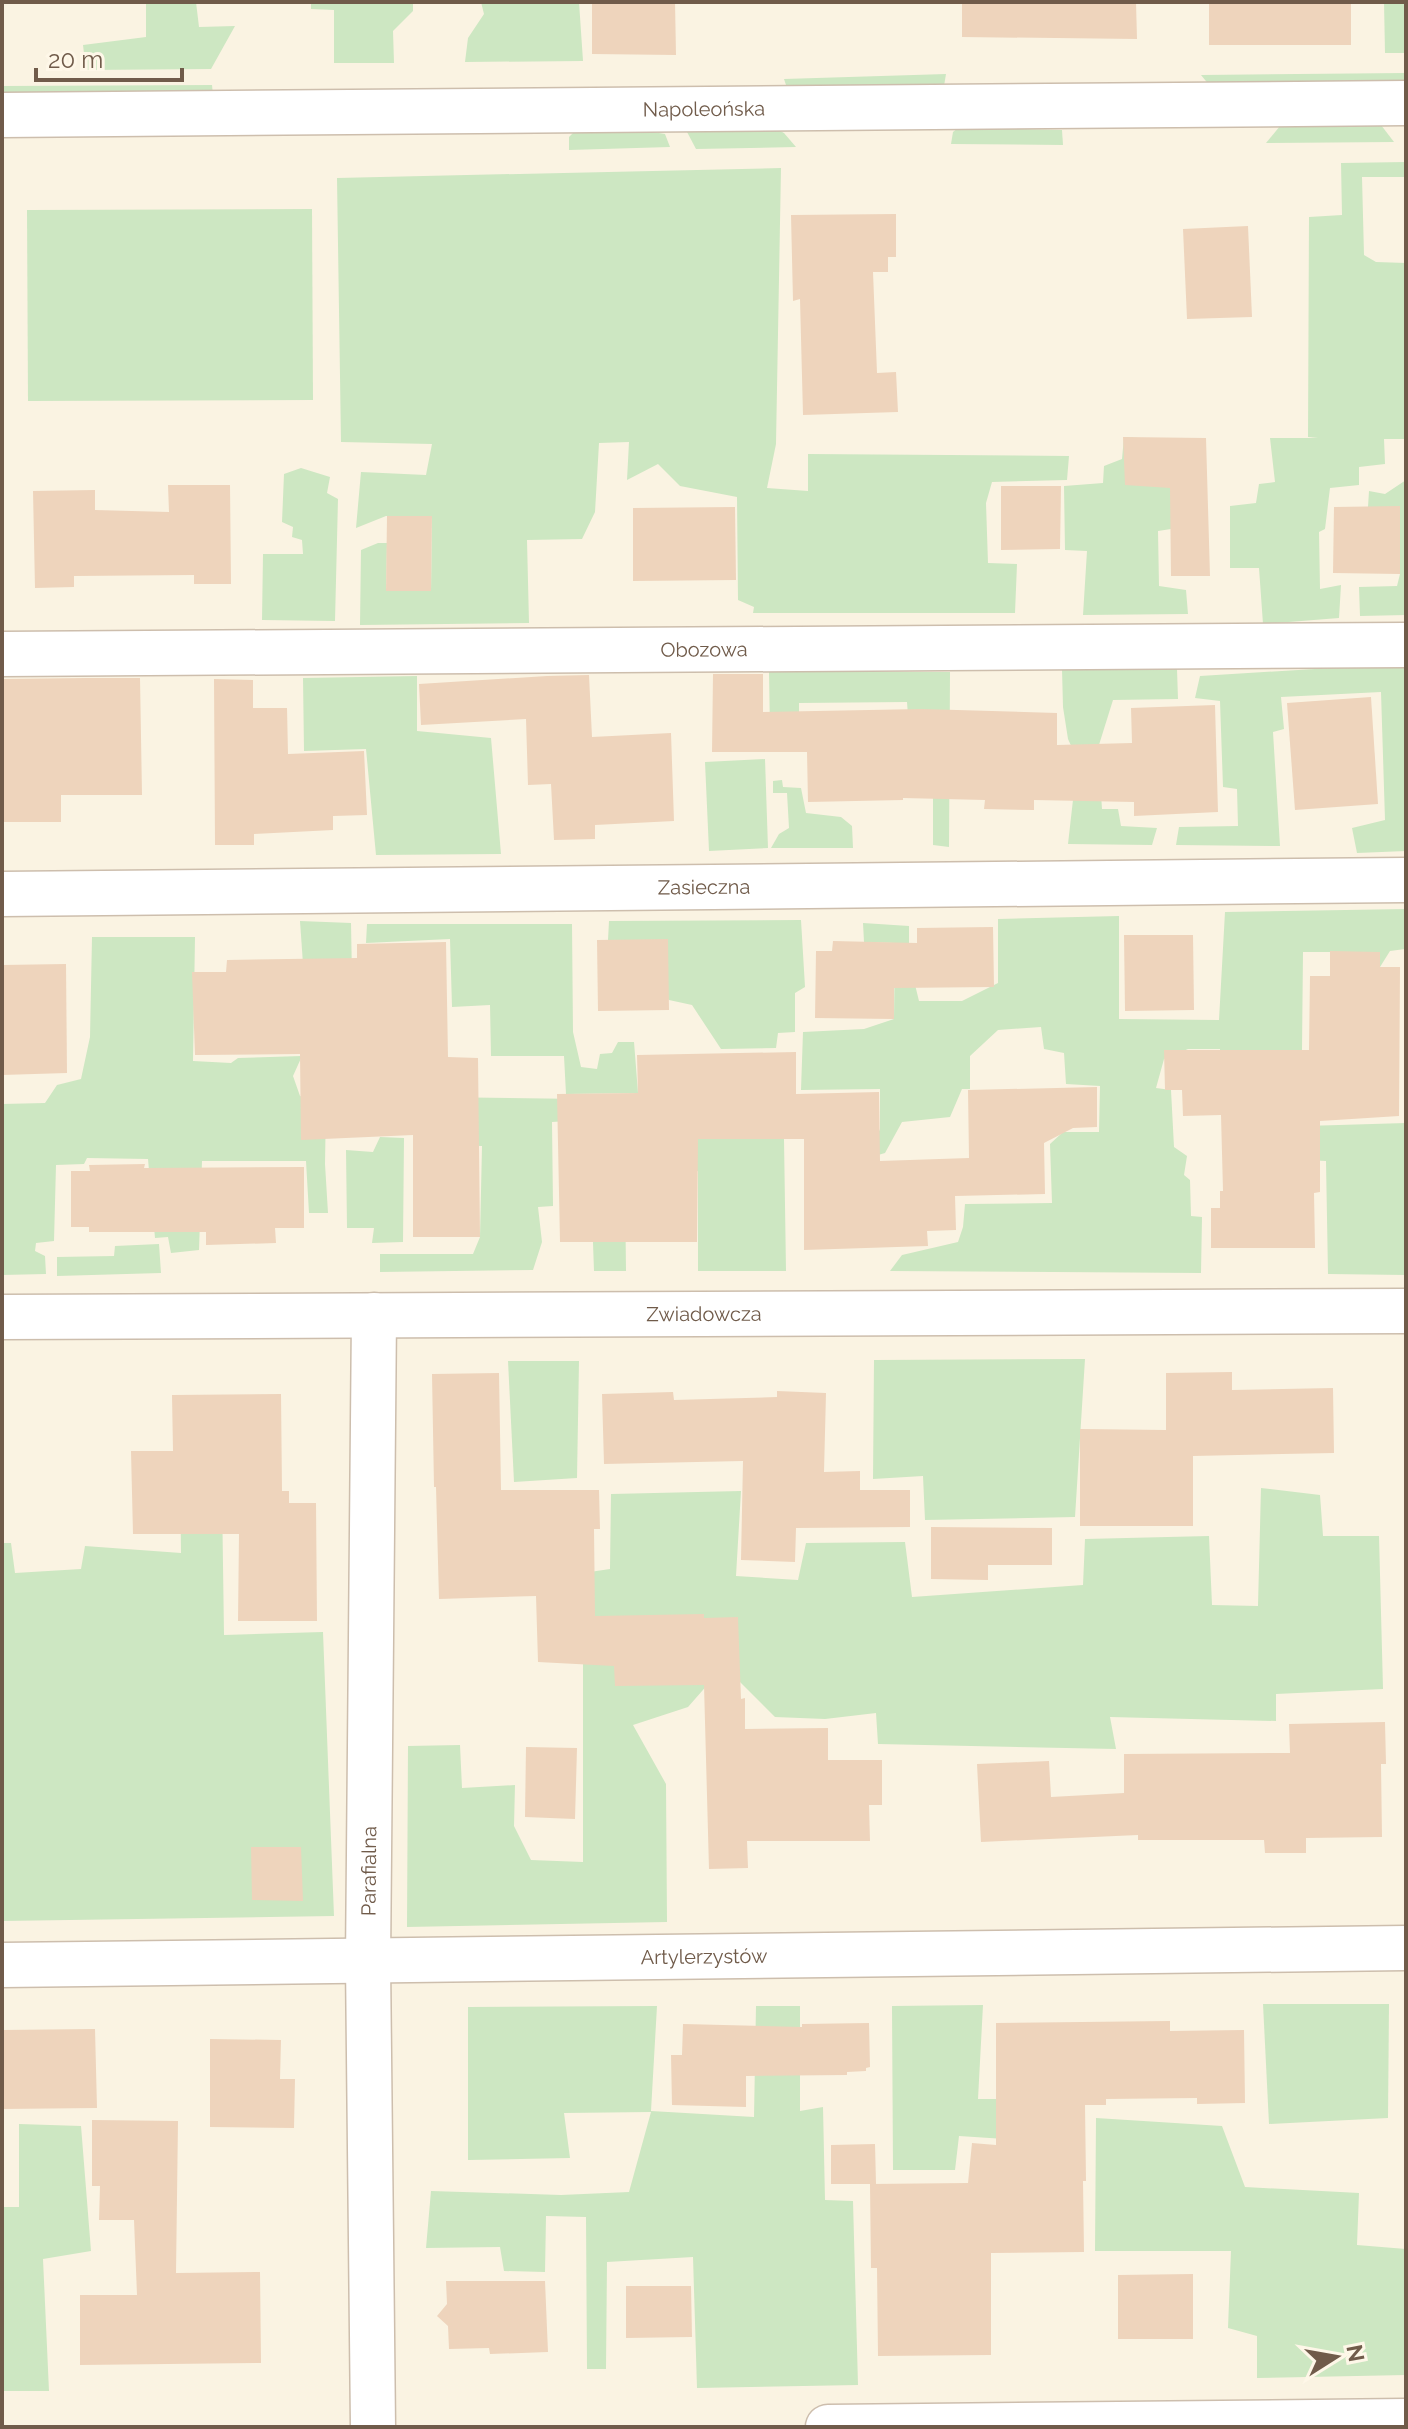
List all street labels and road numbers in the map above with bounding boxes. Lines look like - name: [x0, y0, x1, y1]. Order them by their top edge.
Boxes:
- street label: Napoleońska: [643, 96, 765, 122]
- street label: Obozowa: [660, 637, 748, 662]
- street label: Zasieczna: [657, 875, 750, 899]
- street label: Zwiadowcza: [646, 1302, 762, 1326]
- street label: Parafialna: [356, 1826, 381, 1916]
- street label: Artylerzystów: [640, 1944, 767, 1969]

